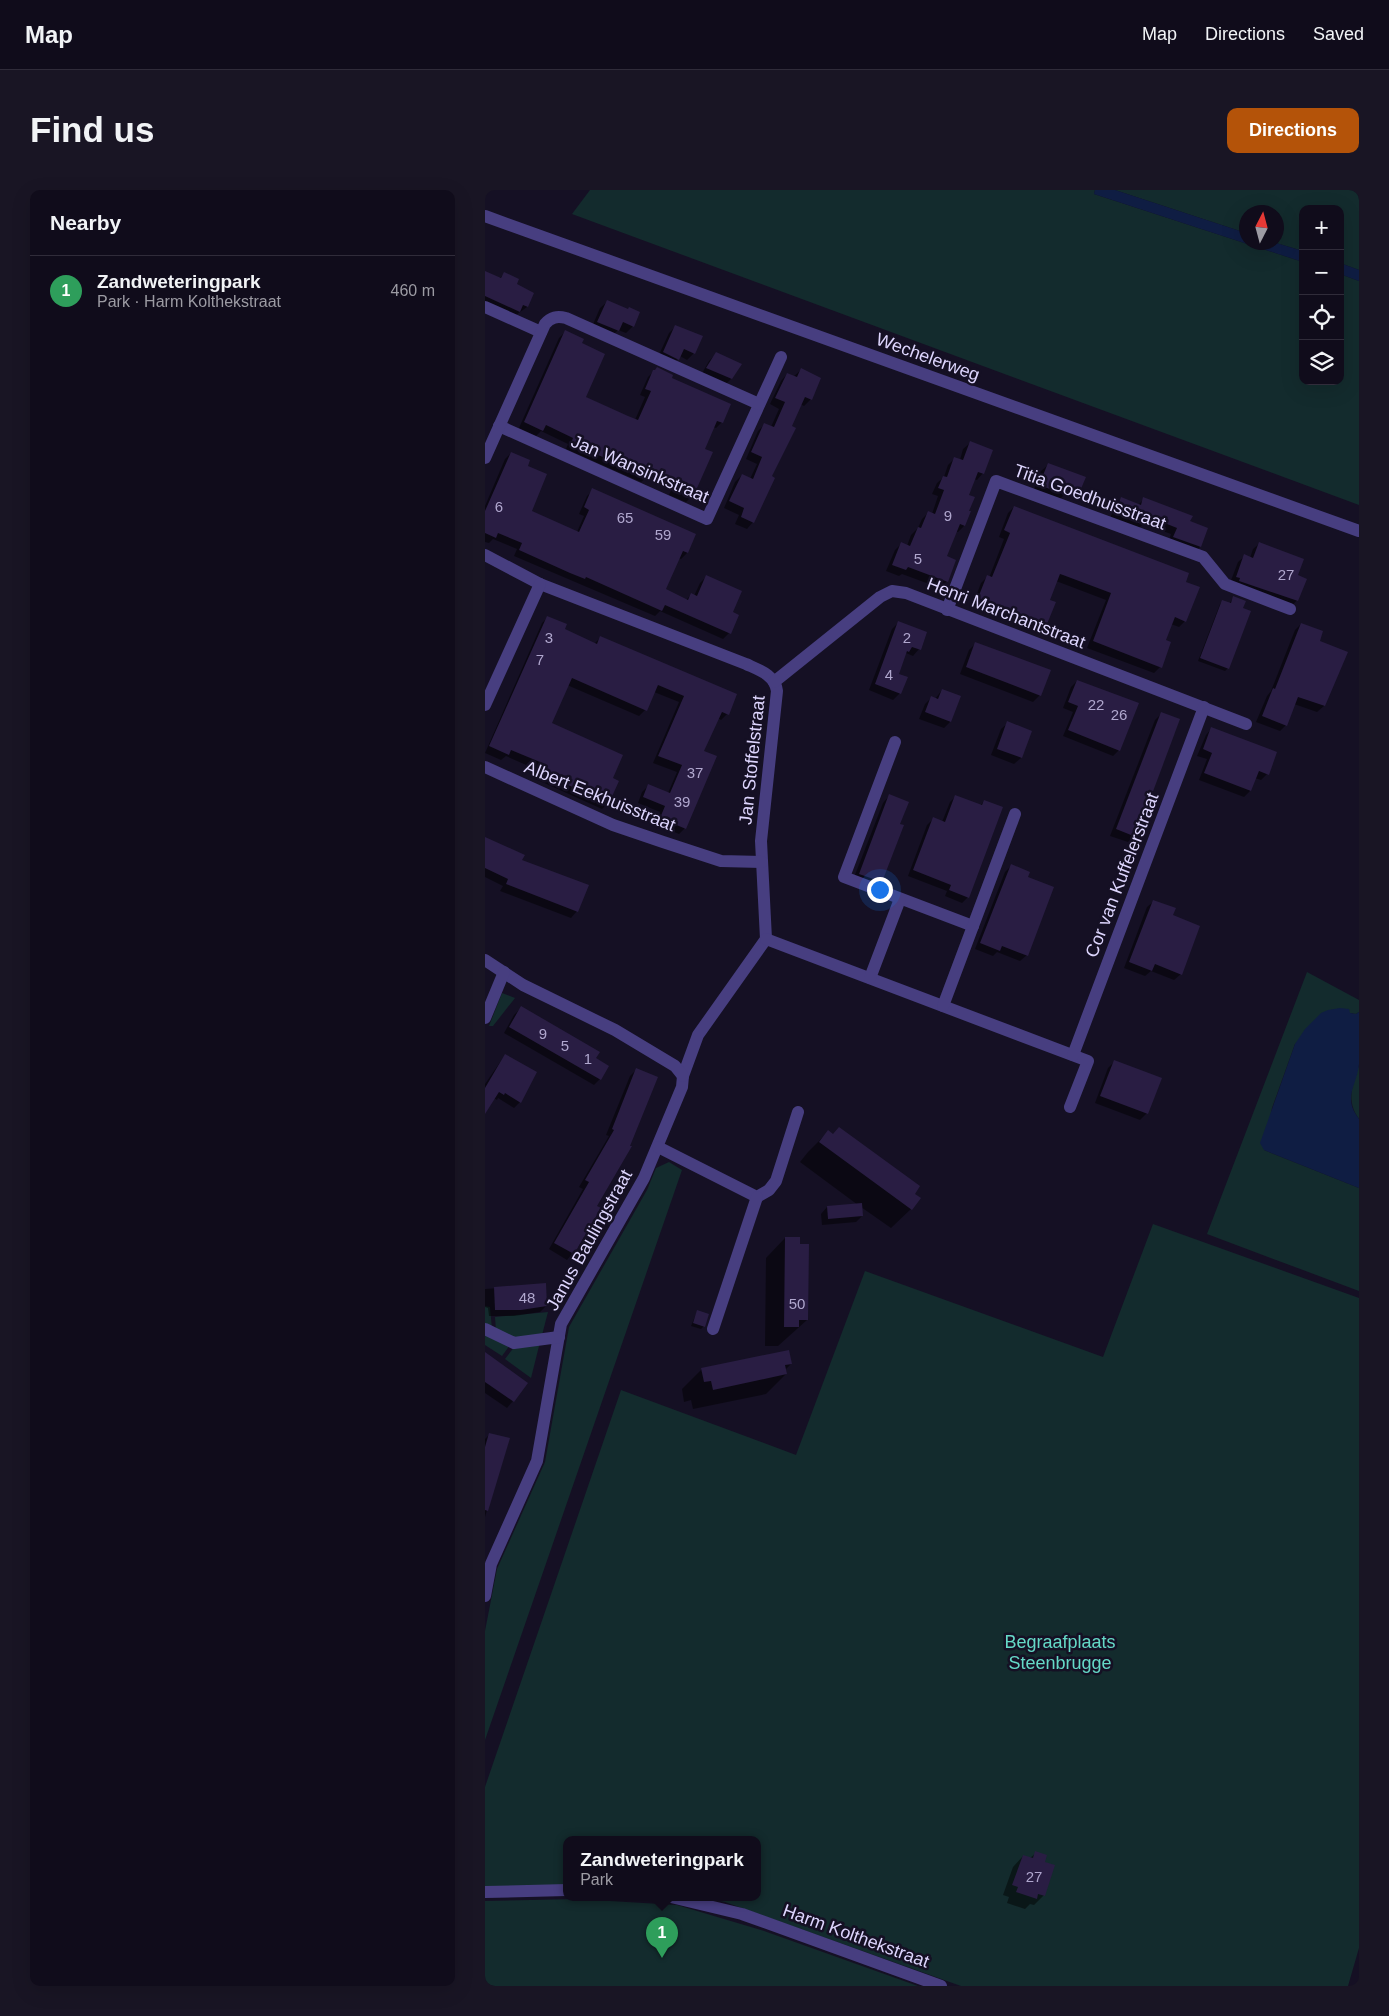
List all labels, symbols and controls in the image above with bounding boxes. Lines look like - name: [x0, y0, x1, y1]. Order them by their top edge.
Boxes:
- text: Map: [25, 21, 73, 48]
- text: Map: [1142, 24, 1177, 44]
- text: Directions: [1205, 24, 1285, 44]
- text: Saved: [1313, 24, 1364, 44]
- button: Directions: [1227, 108, 1359, 153]
- text: Find us: [30, 110, 154, 149]
- north arrow: [1239, 205, 1284, 250]
- map controls: [1299, 205, 1344, 385]
- button: +: [1299, 205, 1344, 250]
- text: Nearby: [50, 211, 121, 234]
- button: −: [1299, 250, 1344, 295]
- text: Zandweteringpark: [97, 271, 261, 292]
- text: 1: [62, 282, 70, 299]
- text: 460 m: [391, 282, 435, 299]
- text: Park · Harm Kolthekstraat: [97, 293, 281, 310]
- button: locate: [1299, 295, 1344, 340]
- street label: Wechelerweg: [873, 329, 983, 385]
- button: layers: [1299, 340, 1344, 385]
- street label: Jan Wansinkstraat: [568, 431, 712, 507]
- street label: Titia Goedhuisstraat: [1011, 460, 1169, 534]
- house number: 6: [495, 498, 503, 515]
- house number: 9: [944, 507, 952, 524]
- house number: 65: [617, 509, 633, 526]
- house number: 59: [655, 526, 671, 543]
- house number: 5: [914, 550, 922, 567]
- house number: 27: [1278, 566, 1294, 583]
- street label: Henri Marchantstraat: [924, 574, 1088, 652]
- house number: 3: [545, 629, 553, 646]
- house number: 2: [903, 629, 911, 646]
- house number: 7: [536, 651, 544, 668]
- house number: 4: [885, 666, 893, 683]
- street label: Jan Stoffelstraat: [735, 694, 769, 826]
- house number: 22: [1088, 696, 1104, 713]
- house number: 26: [1111, 706, 1127, 723]
- street label: Albert Eekhuisstraat: [522, 757, 678, 835]
- house number: 37: [687, 764, 703, 781]
- street label: Cor van Kuffelerstraat: [1081, 790, 1163, 960]
- house number: 39: [674, 793, 690, 810]
- your location: [867, 877, 893, 903]
- house number: 9: [539, 1025, 547, 1042]
- house number: 5: [561, 1037, 569, 1054]
- house number: 1: [584, 1050, 592, 1067]
- street label: Janus Baulingstraat: [542, 1166, 636, 1314]
- house number: 48: [519, 1289, 535, 1306]
- house number: 50: [789, 1295, 805, 1312]
- park label: Begraafplaats Steenbrugge: [1004, 1632, 1116, 1673]
- popup: [563, 1836, 761, 1901]
- text: Zandweteringpark: [580, 1849, 744, 1870]
- house number: 27: [1026, 1868, 1042, 1885]
- text: Park: [580, 1871, 613, 1888]
- street label: Harm Kolthekstraat: [780, 1900, 932, 1972]
- pin: 1: [646, 1917, 678, 1958]

